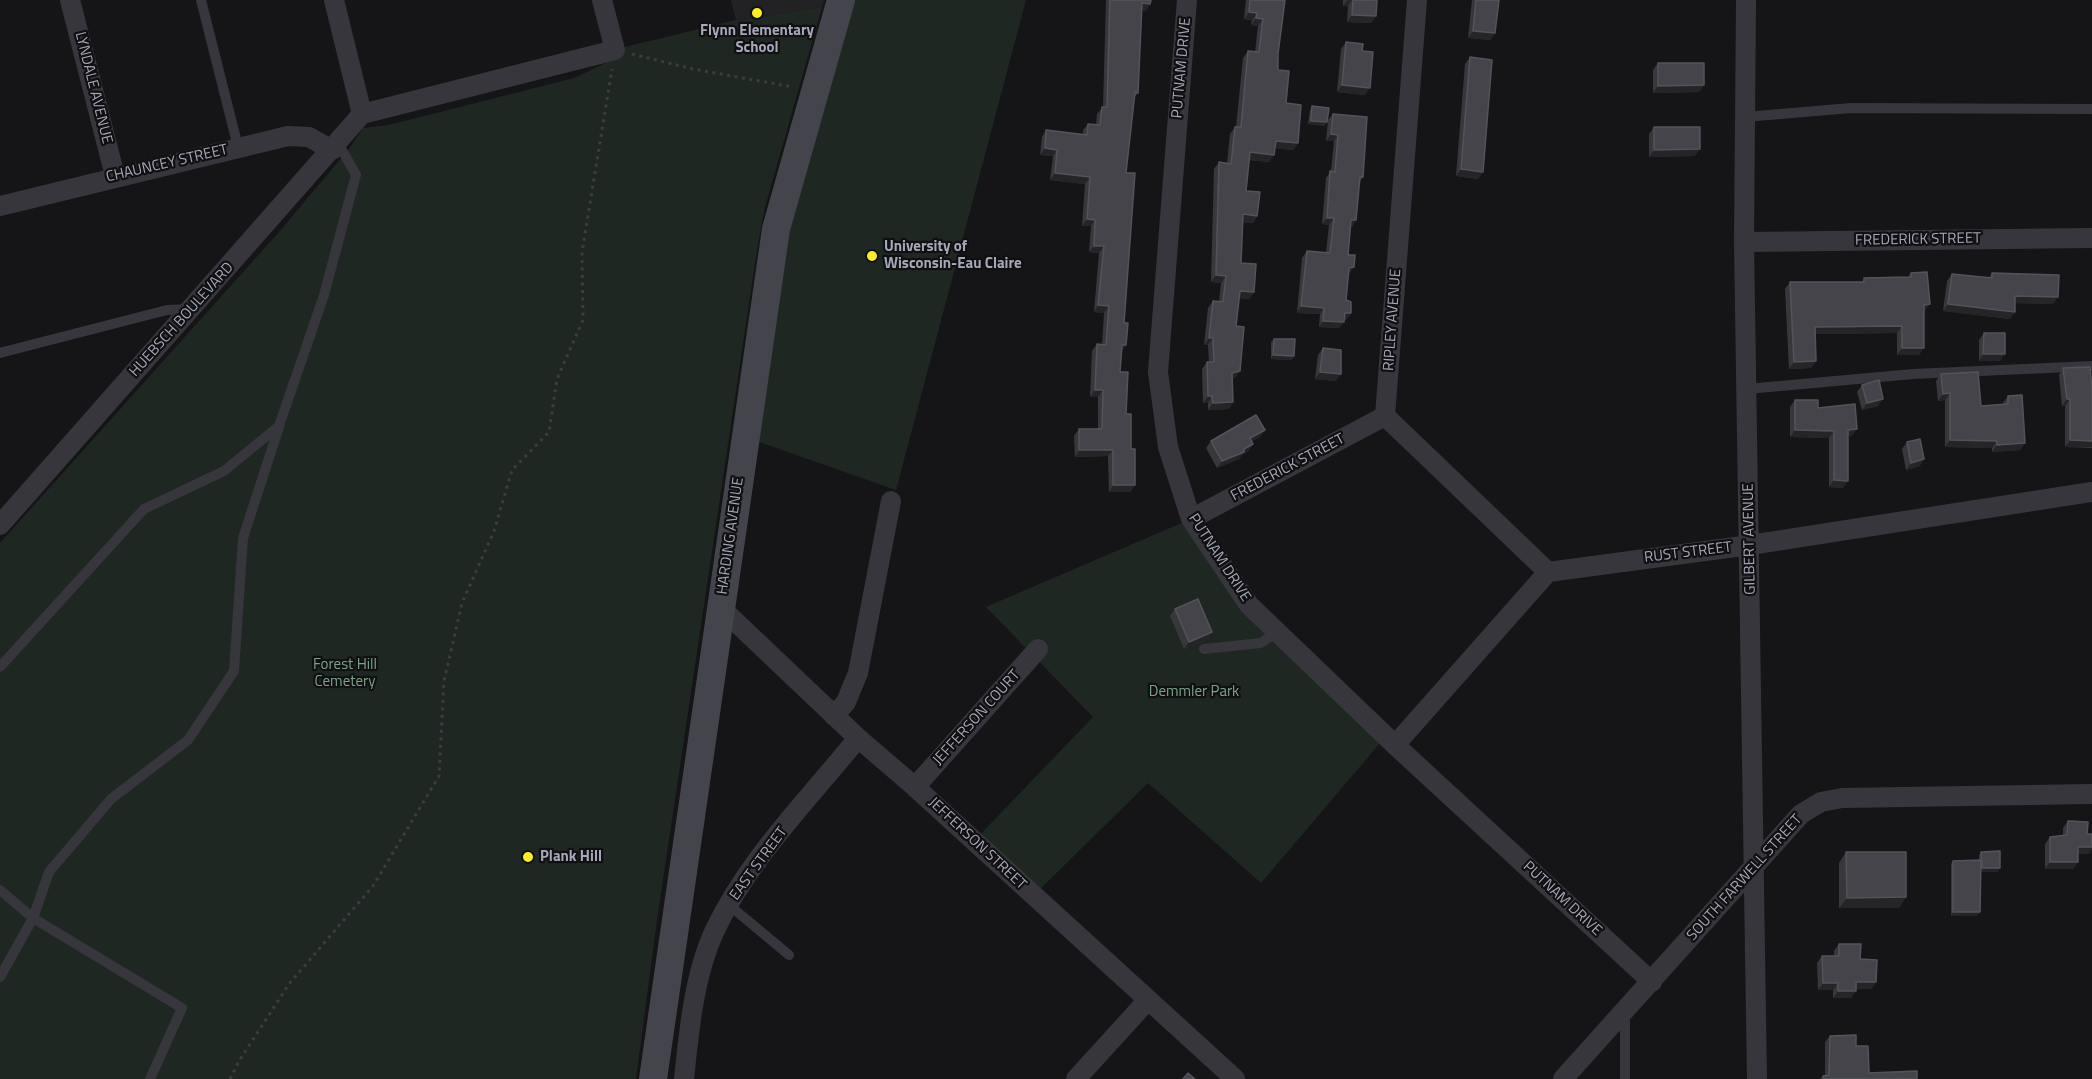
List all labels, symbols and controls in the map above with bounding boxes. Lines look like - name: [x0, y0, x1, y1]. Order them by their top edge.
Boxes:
- marker: Flynn Elementary School: [750, 6, 764, 20]
- street label: PUTNAM DRIVE: [1169, 17, 1195, 119]
- place label: Flynn Elementary School: [700, 22, 814, 57]
- street label: LYNDALE AVENUE: [70, 30, 116, 146]
- street label: CHAUNCEY STREET: [104, 141, 230, 187]
- street label: FREDERICK STREET: [1855, 230, 1981, 250]
- place label: University of Wisconsin-Eau Claire: [884, 238, 1022, 273]
- marker: University of Wisconsin-Eau Claire: [865, 249, 879, 263]
- street label: HUEBSCH BOULEVARD: [126, 259, 238, 381]
- street label: RIPLEY AVENUE: [1380, 268, 1406, 372]
- street label: FREDERICK STREET: [1228, 430, 1348, 506]
- street label: HARDING AVENUE: [714, 476, 748, 596]
- street label: GILBERT AVENUE: [1740, 483, 1760, 595]
- street label: PUTNAM DRIVE: [1184, 511, 1254, 605]
- street label: RUST STREET: [1643, 539, 1733, 567]
- park label: Forest Hill Cemetery: [313, 656, 377, 691]
- street label: JEFFERSON COURT: [930, 667, 1024, 769]
- park label: Demmler Park: [1149, 683, 1239, 701]
- street label: JEFFERSON STREET: [924, 794, 1030, 894]
- street label: SOUTH FARWELL STREET: [1684, 811, 1806, 945]
- street label: EAST STREET: [726, 824, 792, 904]
- place label: Plank Hill: [540, 848, 602, 866]
- marker: Plank Hill: [521, 850, 535, 864]
- street label: PUTNAM DRIVE: [1519, 858, 1605, 940]

